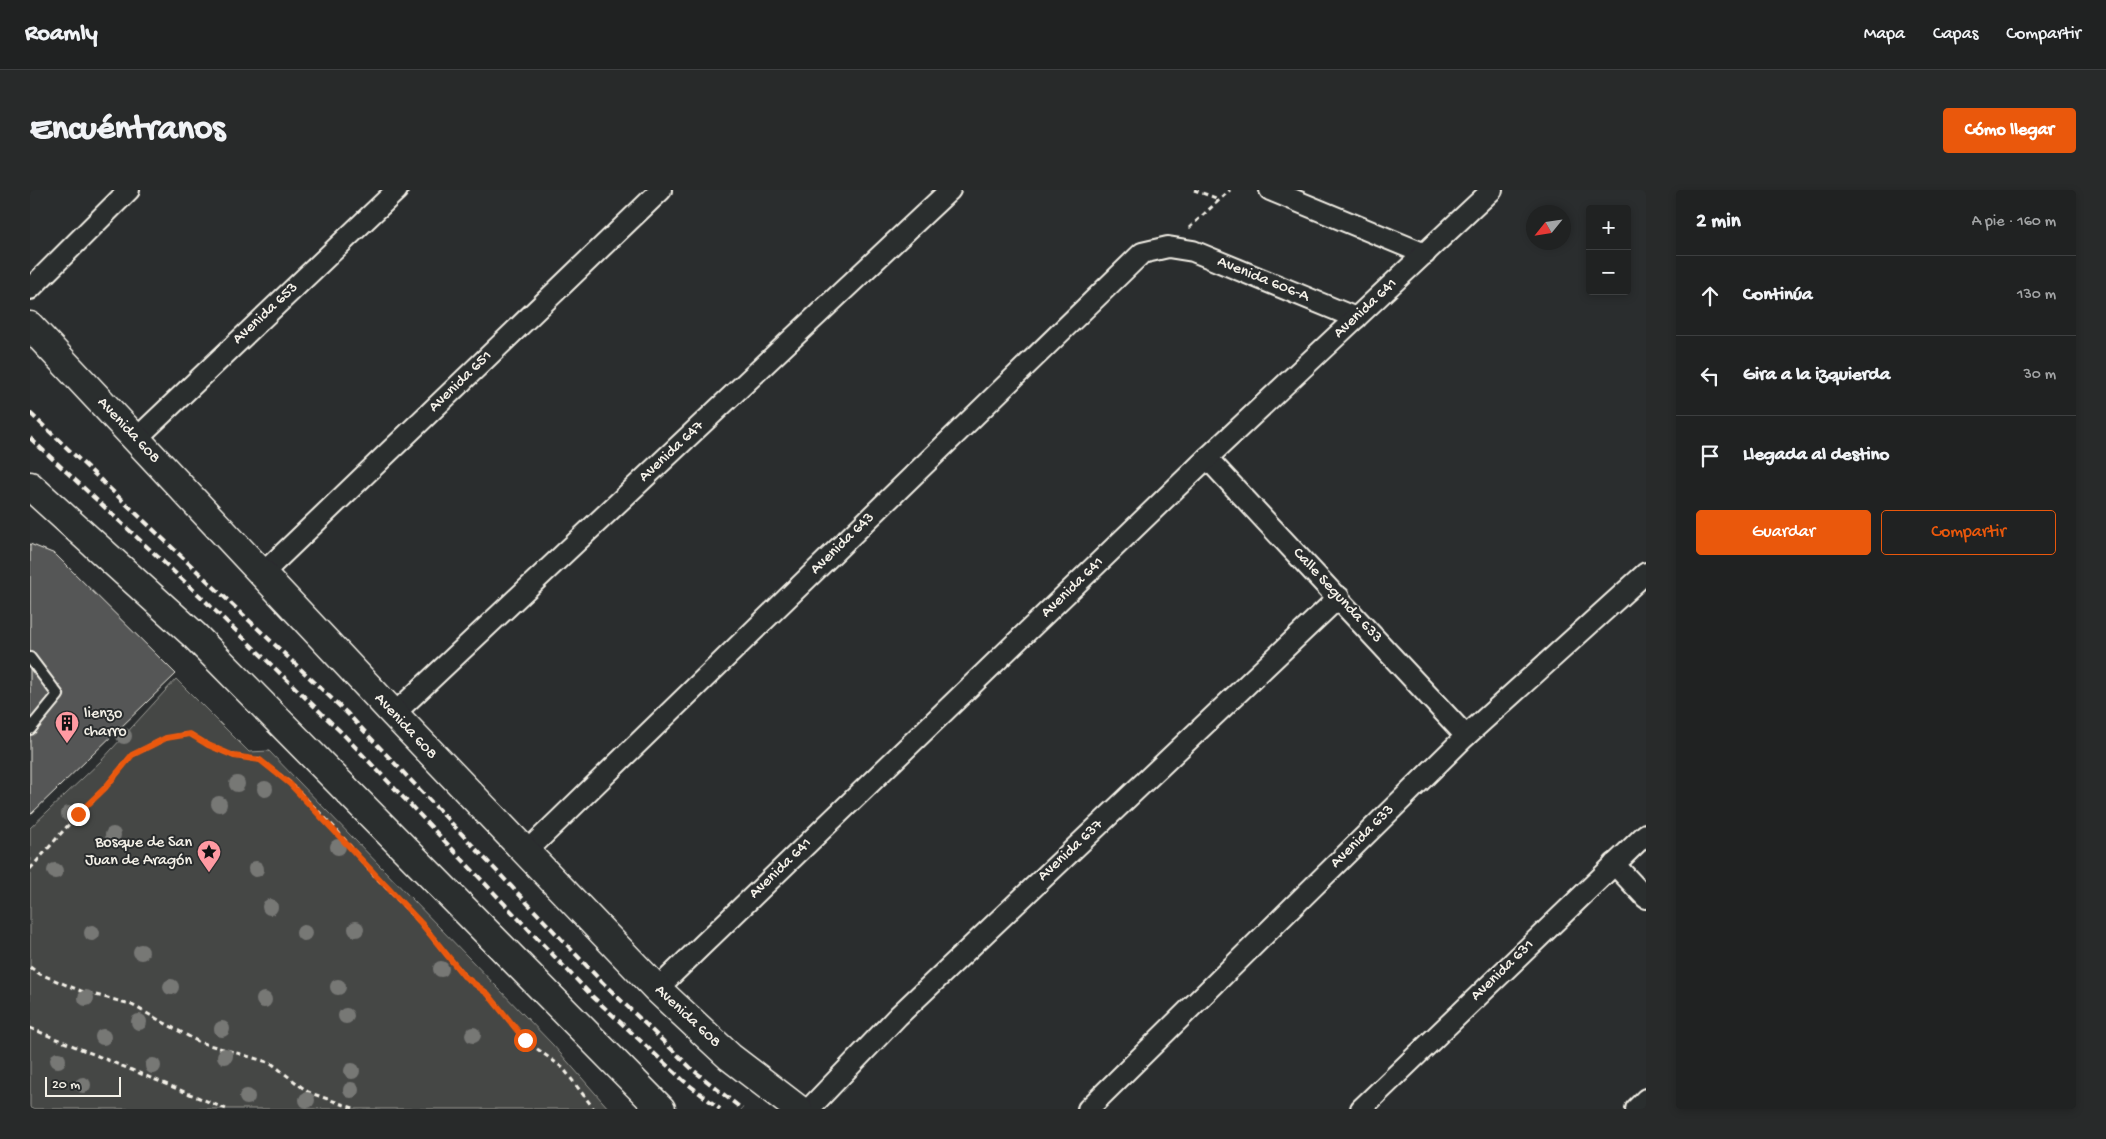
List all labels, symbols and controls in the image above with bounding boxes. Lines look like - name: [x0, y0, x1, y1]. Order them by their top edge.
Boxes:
- text: Roamly: [25, 20, 98, 49]
- text: Mapa: [1864, 24, 1905, 45]
- text: Capas: [1933, 24, 1978, 45]
- text: Compartir: [2006, 24, 2081, 45]
- button: Cómo llegar: [1943, 108, 2076, 153]
- text: Encuéntranos: [30, 110, 225, 151]
- north arrow: [1526, 205, 1571, 250]
- map controls: [1586, 205, 1631, 295]
- button: +: [1586, 205, 1631, 250]
- text: 2 min: [1696, 210, 1741, 235]
- text: A pie · 160 m: [1972, 213, 2056, 232]
- button: −: [1586, 250, 1631, 295]
- street label: Avenida 606-A: [1214, 253, 1313, 308]
- street label: Avenida 641: [1330, 275, 1402, 343]
- street label: Avenida 653: [229, 279, 303, 349]
- icon: ahead: [1696, 282, 1724, 310]
- text: Continúa: [1743, 284, 1813, 307]
- text: 130 m: [2017, 286, 2056, 305]
- street label: Avenida 651: [425, 347, 497, 417]
- icon: left: [1696, 362, 1724, 390]
- text: Gira a la izquierda: [1743, 364, 1890, 387]
- text: 30 m: [2023, 366, 2056, 385]
- street label: Avenida 608: [92, 394, 164, 468]
- street label: Avenida 647: [636, 417, 709, 487]
- icon: arrive: [1696, 442, 1724, 470]
- text: Llegada al destino: [1743, 444, 1889, 467]
- street label: Avenida 643: [807, 509, 879, 579]
- button: Guardar: [1696, 510, 1871, 555]
- button: Compartir: [1881, 510, 2056, 555]
- street label: Calle Segunda 633: [1288, 544, 1386, 648]
- street label: Avenida 641: [1038, 553, 1108, 623]
- street label: Avenida 608: [369, 690, 441, 764]
- place label: lienzo charro: [84, 705, 127, 742]
- building icon: lienzo charro: [54, 710, 80, 744]
- street label: Avenida 633: [1327, 801, 1399, 873]
- route end: [67, 803, 90, 826]
- street label: Avenida 637: [1034, 815, 1108, 886]
- place label: Bosque de San Juan de Aragón: [85, 834, 192, 871]
- street label: Avenida 641: [746, 834, 816, 904]
- place icon: Bosque de San Juan de Aragón: [196, 839, 222, 873]
- street label: Avenida 631: [1467, 936, 1539, 1006]
- street label: Avenida 608: [650, 981, 724, 1053]
- route start: [514, 1029, 537, 1052]
- scale bar: [45, 1074, 121, 1097]
- text: 20 m: [52, 1077, 80, 1094]

